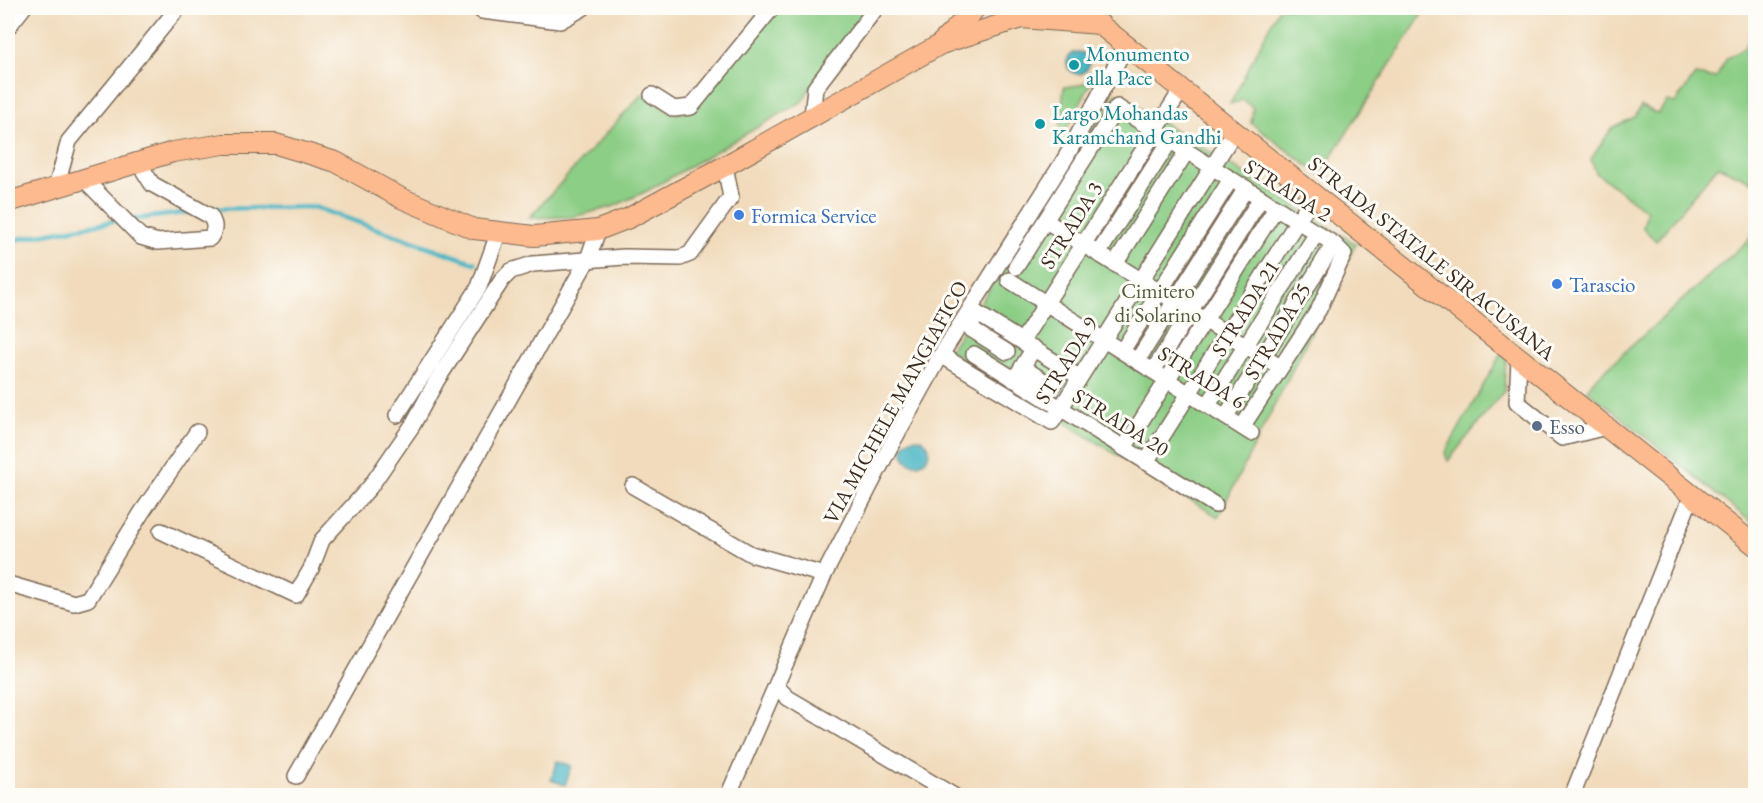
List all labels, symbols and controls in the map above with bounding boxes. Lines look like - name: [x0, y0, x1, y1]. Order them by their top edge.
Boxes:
- place label: Monumento alla Pace: [1086, 40, 1190, 91]
- marker: Monumento alla Pace: [1067, 58, 1081, 72]
- place label: Largo Mohandas Karamchand Gandhi: [1052, 99, 1221, 150]
- marker: Largo Mohandas Karamchand Gandhi: [1033, 117, 1047, 131]
- street label: STRADA STATALE SIRACUSANA: [1303, 150, 1561, 366]
- street label: STRADA 2: [1239, 153, 1337, 227]
- street label: STRADA 3: [1034, 176, 1108, 274]
- place label: Formica Service: [751, 202, 876, 229]
- marker: Formica Service: [732, 208, 746, 222]
- street label: STRADA 21: [1205, 255, 1285, 361]
- place label: Tarascio: [1569, 271, 1636, 298]
- street label: VIA MICHELE MANGIAFICO: [817, 276, 973, 528]
- park label: Cimitero di Solarino: [1115, 277, 1201, 328]
- marker: Tarascio: [1550, 277, 1564, 291]
- street label: STRADA 25: [1238, 278, 1316, 384]
- street label: STRADA 9: [1029, 311, 1103, 409]
- street label: STRADA 6: [1153, 340, 1251, 414]
- street label: STRADA 20: [1068, 382, 1174, 462]
- place label: Esso: [1549, 413, 1585, 440]
- marker: Esso: [1530, 419, 1544, 433]

